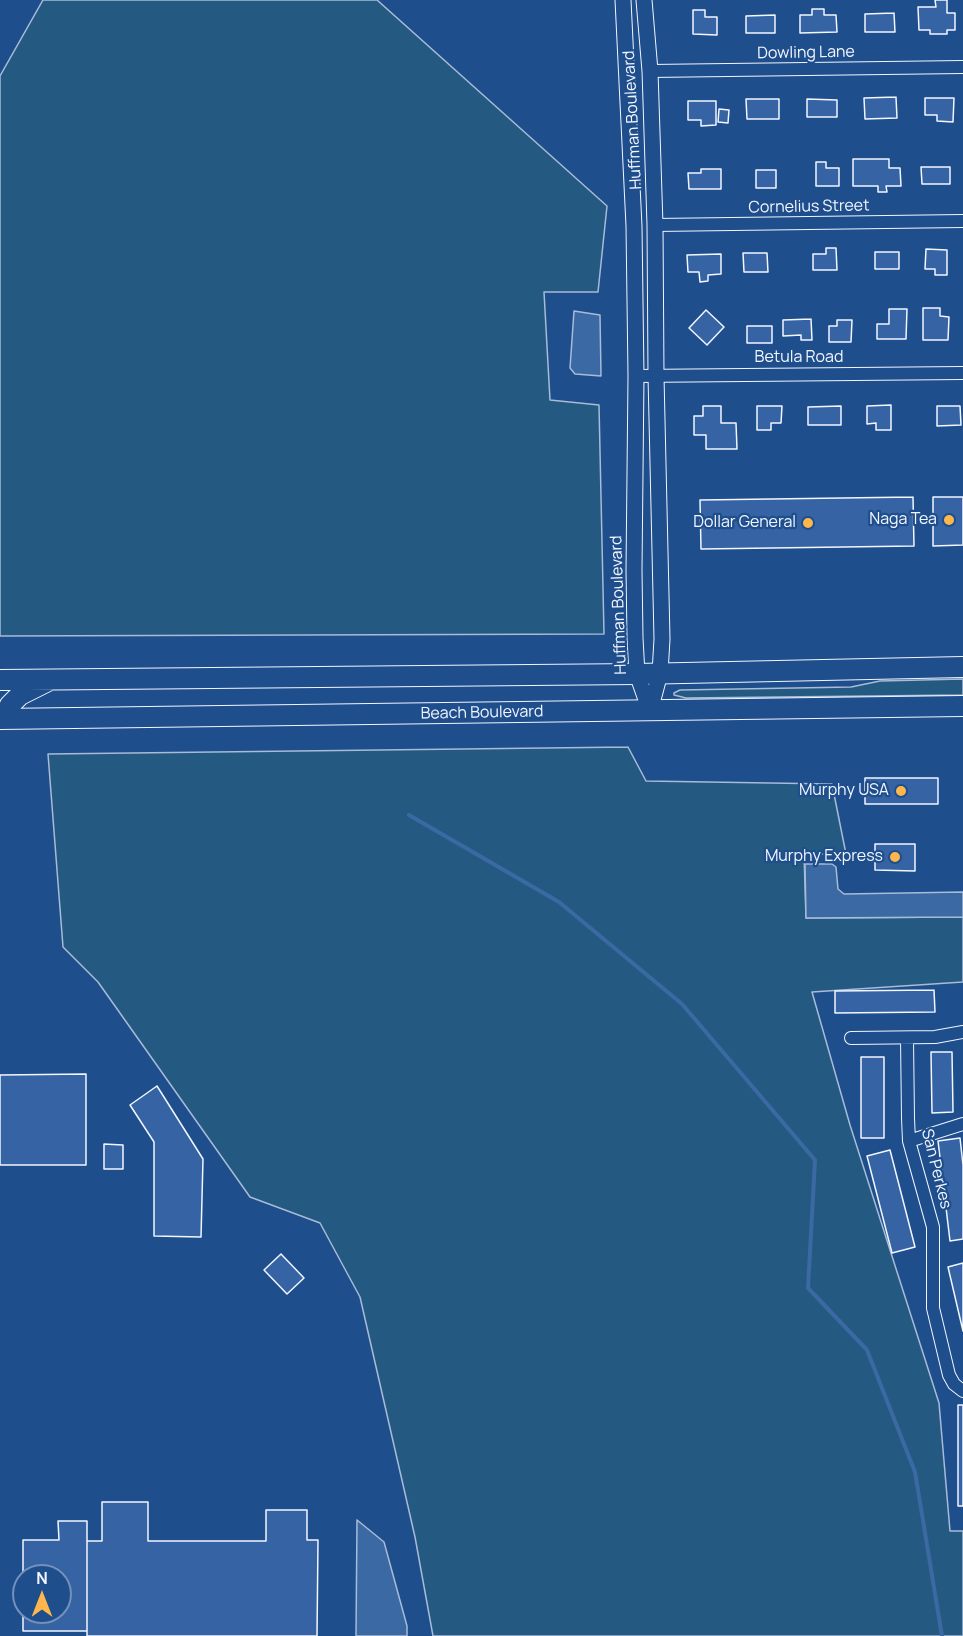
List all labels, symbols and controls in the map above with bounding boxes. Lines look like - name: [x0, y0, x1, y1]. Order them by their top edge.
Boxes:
- street label: Dowling Lane: [757, 43, 855, 63]
- street label: Huffman Boulevard: [620, 50, 646, 190]
- street label: Cornelius Street: [748, 196, 870, 218]
- street label: Betula Road: [755, 348, 843, 368]
- place label: Naga Tea: [869, 510, 937, 530]
- place label: Dollar General: [693, 513, 796, 533]
- marker: Naga Tea: [942, 513, 956, 527]
- marker: Dollar General: [801, 516, 815, 530]
- street label: Huffman Boulevard: [607, 535, 631, 675]
- street label: Beach Boulevard: [421, 702, 543, 724]
- place label: Murphy USA: [799, 781, 889, 801]
- marker: Murphy USA: [894, 784, 908, 798]
- place label: Murphy Express: [765, 847, 883, 867]
- marker: Murphy Express: [888, 850, 902, 864]
- street label: San Perkes: [917, 1127, 955, 1211]
- north arrow: [12, 1564, 72, 1624]
- text: N: [36, 1567, 48, 1589]

